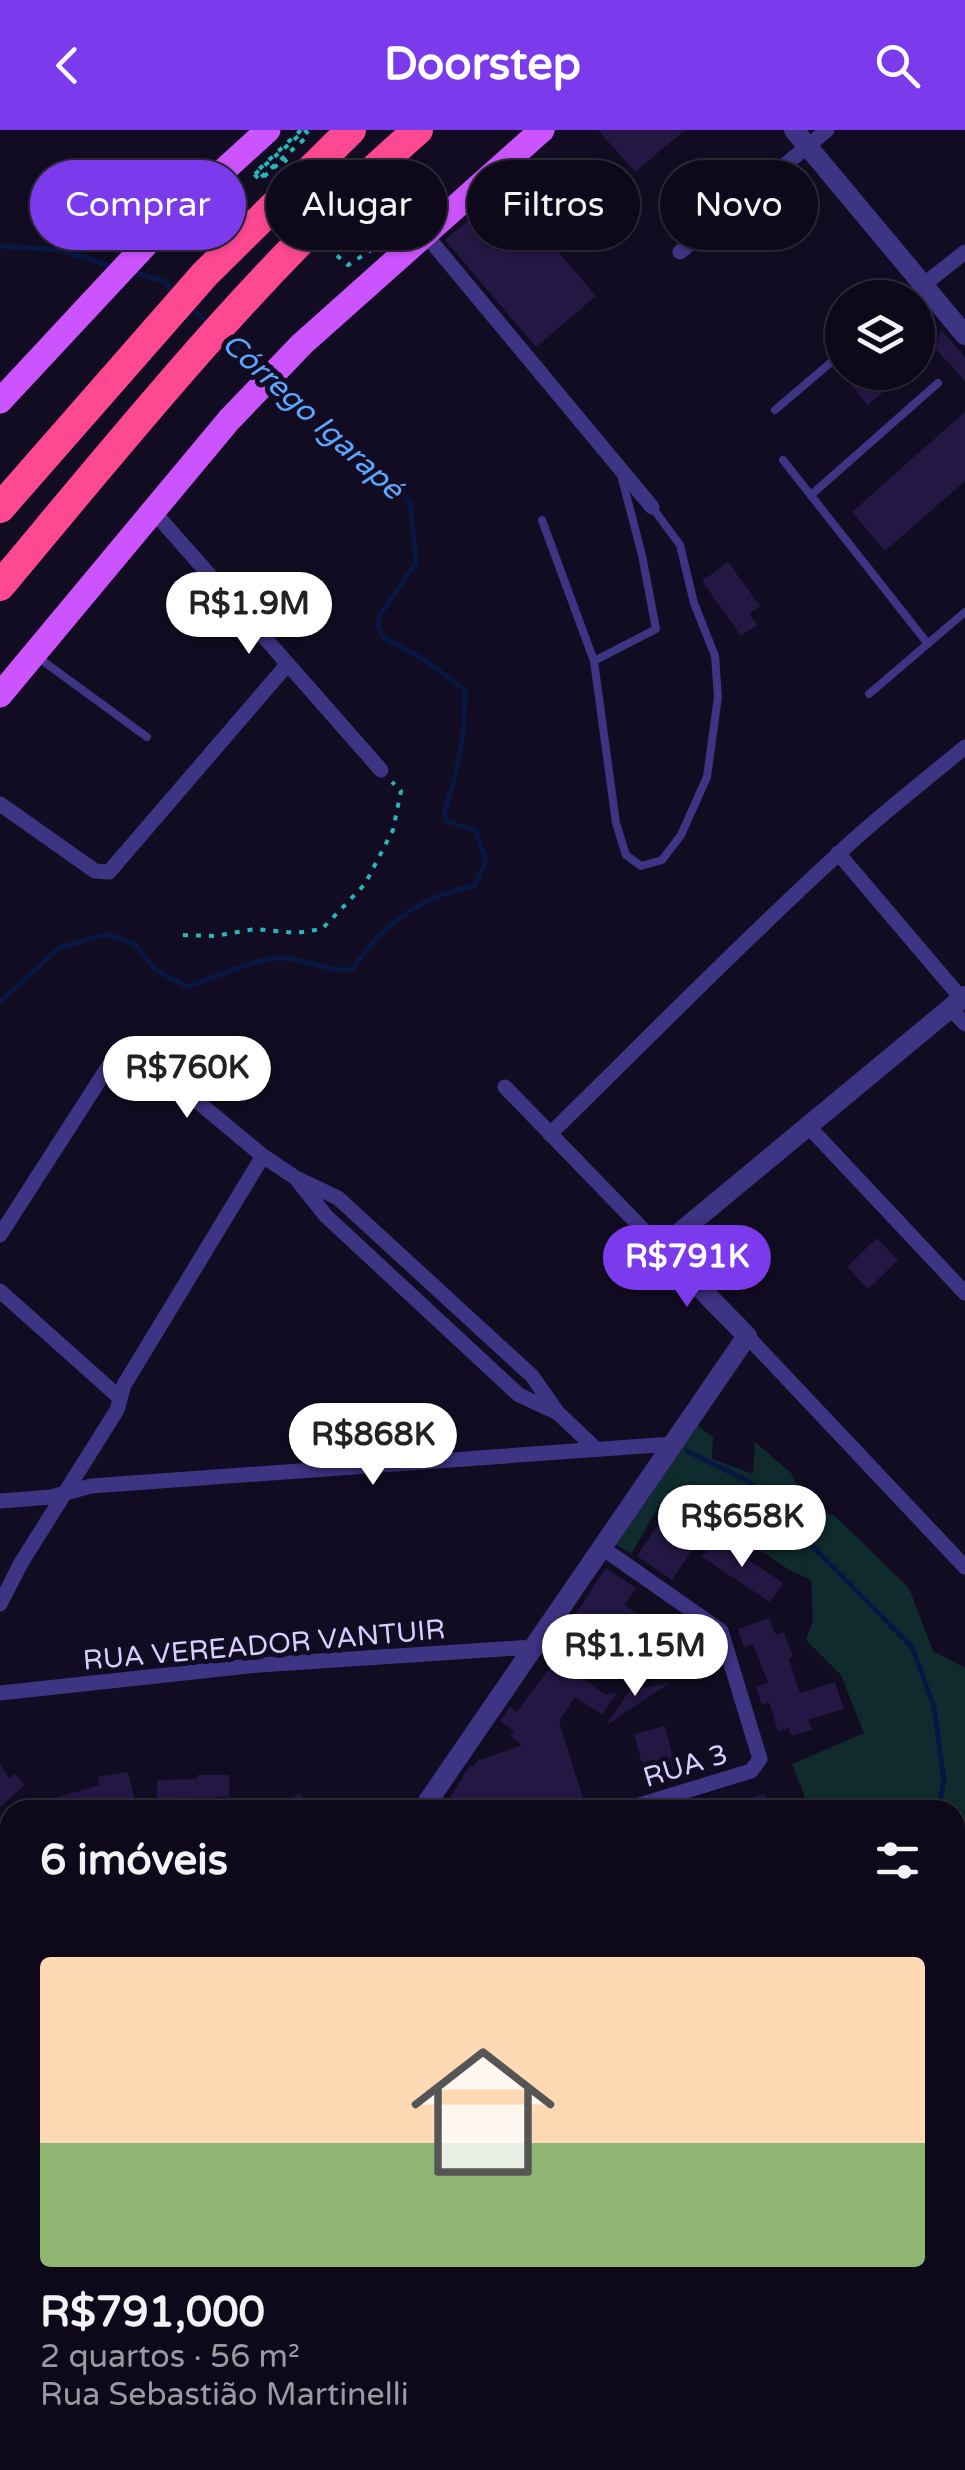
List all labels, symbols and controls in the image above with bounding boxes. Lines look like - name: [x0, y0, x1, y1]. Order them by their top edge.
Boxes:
- icon: back: [40, 38, 95, 93]
- text: Doorstep: [384, 38, 581, 92]
- icon: search: [870, 38, 925, 93]
- chip: Comprar: [30, 160, 246, 250]
- chip: Alugar: [266, 160, 447, 250]
- chip: Filtros: [467, 160, 640, 250]
- chip: Novo: [660, 160, 818, 250]
- map controls: [825, 280, 935, 390]
- button: layers: [825, 280, 935, 390]
- water label: Córrego Igarapé: [214, 325, 412, 509]
- pin: R$1.9M: [168, 572, 330, 657]
- text: R$1.9M: [188, 585, 310, 623]
- pin: R$760K: [106, 1036, 268, 1121]
- text: R$760K: [125, 1049, 249, 1087]
- pin: R$791K: [606, 1225, 768, 1310]
- text: R$791K: [625, 1238, 749, 1276]
- pin: R$868K: [292, 1403, 454, 1488]
- text: R$868K: [311, 1416, 435, 1454]
- pin: R$658K: [661, 1485, 823, 1570]
- text: R$658K: [680, 1498, 804, 1536]
- street label: RUA VEREADOR VANTUIR: [82, 1612, 447, 1678]
- pin: R$1.15M: [543, 1614, 727, 1699]
- text: R$1.15M: [564, 1627, 706, 1665]
- street label: RUA 3: [639, 1737, 732, 1795]
- icon: filters: [870, 1833, 925, 1888]
- text: 6 imóveis: [40, 1835, 228, 1886]
- icon: home: [393, 2022, 573, 2202]
- text: R$791,000: [40, 2287, 265, 2338]
- text: 2 quartos · 56 m²: [40, 2338, 300, 2376]
- text: Rua Sebastião Martinelli: [40, 2376, 409, 2414]

